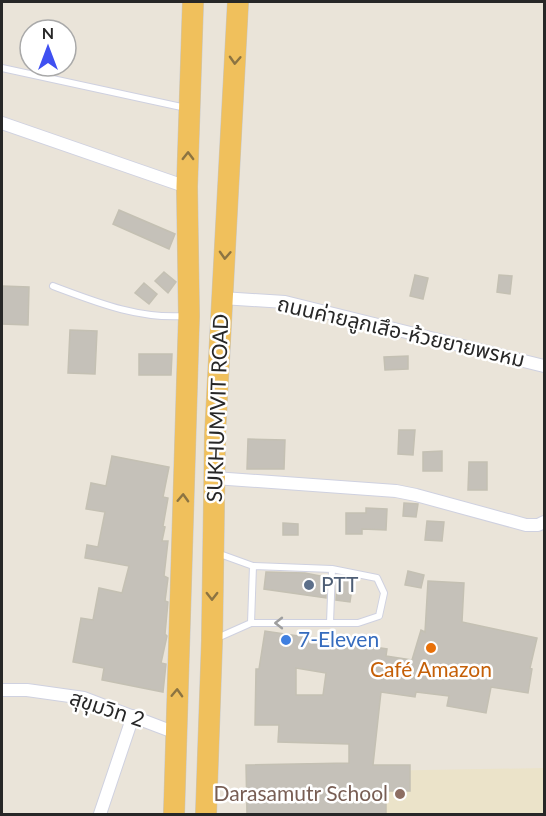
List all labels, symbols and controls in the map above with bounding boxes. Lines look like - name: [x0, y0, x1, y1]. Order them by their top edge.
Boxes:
- north arrow: [18, 18, 78, 78]
- text: N: [42, 23, 54, 42]
- one-way arrow: [229, 55, 242, 64]
- one-way arrow: [181, 152, 194, 161]
- one-way arrow: [218, 250, 231, 259]
- street label: ถนนค่ายลูกเสึอ-ห้วยยายพรหม: [275, 290, 528, 373]
- street label: SUKHUMVIT ROAD: [201, 313, 232, 503]
- one-way arrow: [177, 494, 190, 503]
- place label: PTT: [321, 571, 359, 596]
- marker: PTT: [302, 578, 316, 592]
- one-way arrow: [206, 592, 218, 601]
- one-way arrow: [274, 617, 283, 629]
- place label: 7-Eleven: [298, 626, 379, 651]
- marker: 7-Eleven: [279, 633, 293, 647]
- marker: Café Amazon: [424, 641, 438, 655]
- place label: Café Amazon: [370, 656, 492, 681]
- street label: สุขุมวิท 2: [66, 684, 148, 733]
- one-way arrow: [171, 689, 183, 698]
- place label: Darasamutr School: [213, 780, 388, 805]
- marker: Darasamutr School: [393, 787, 407, 801]

